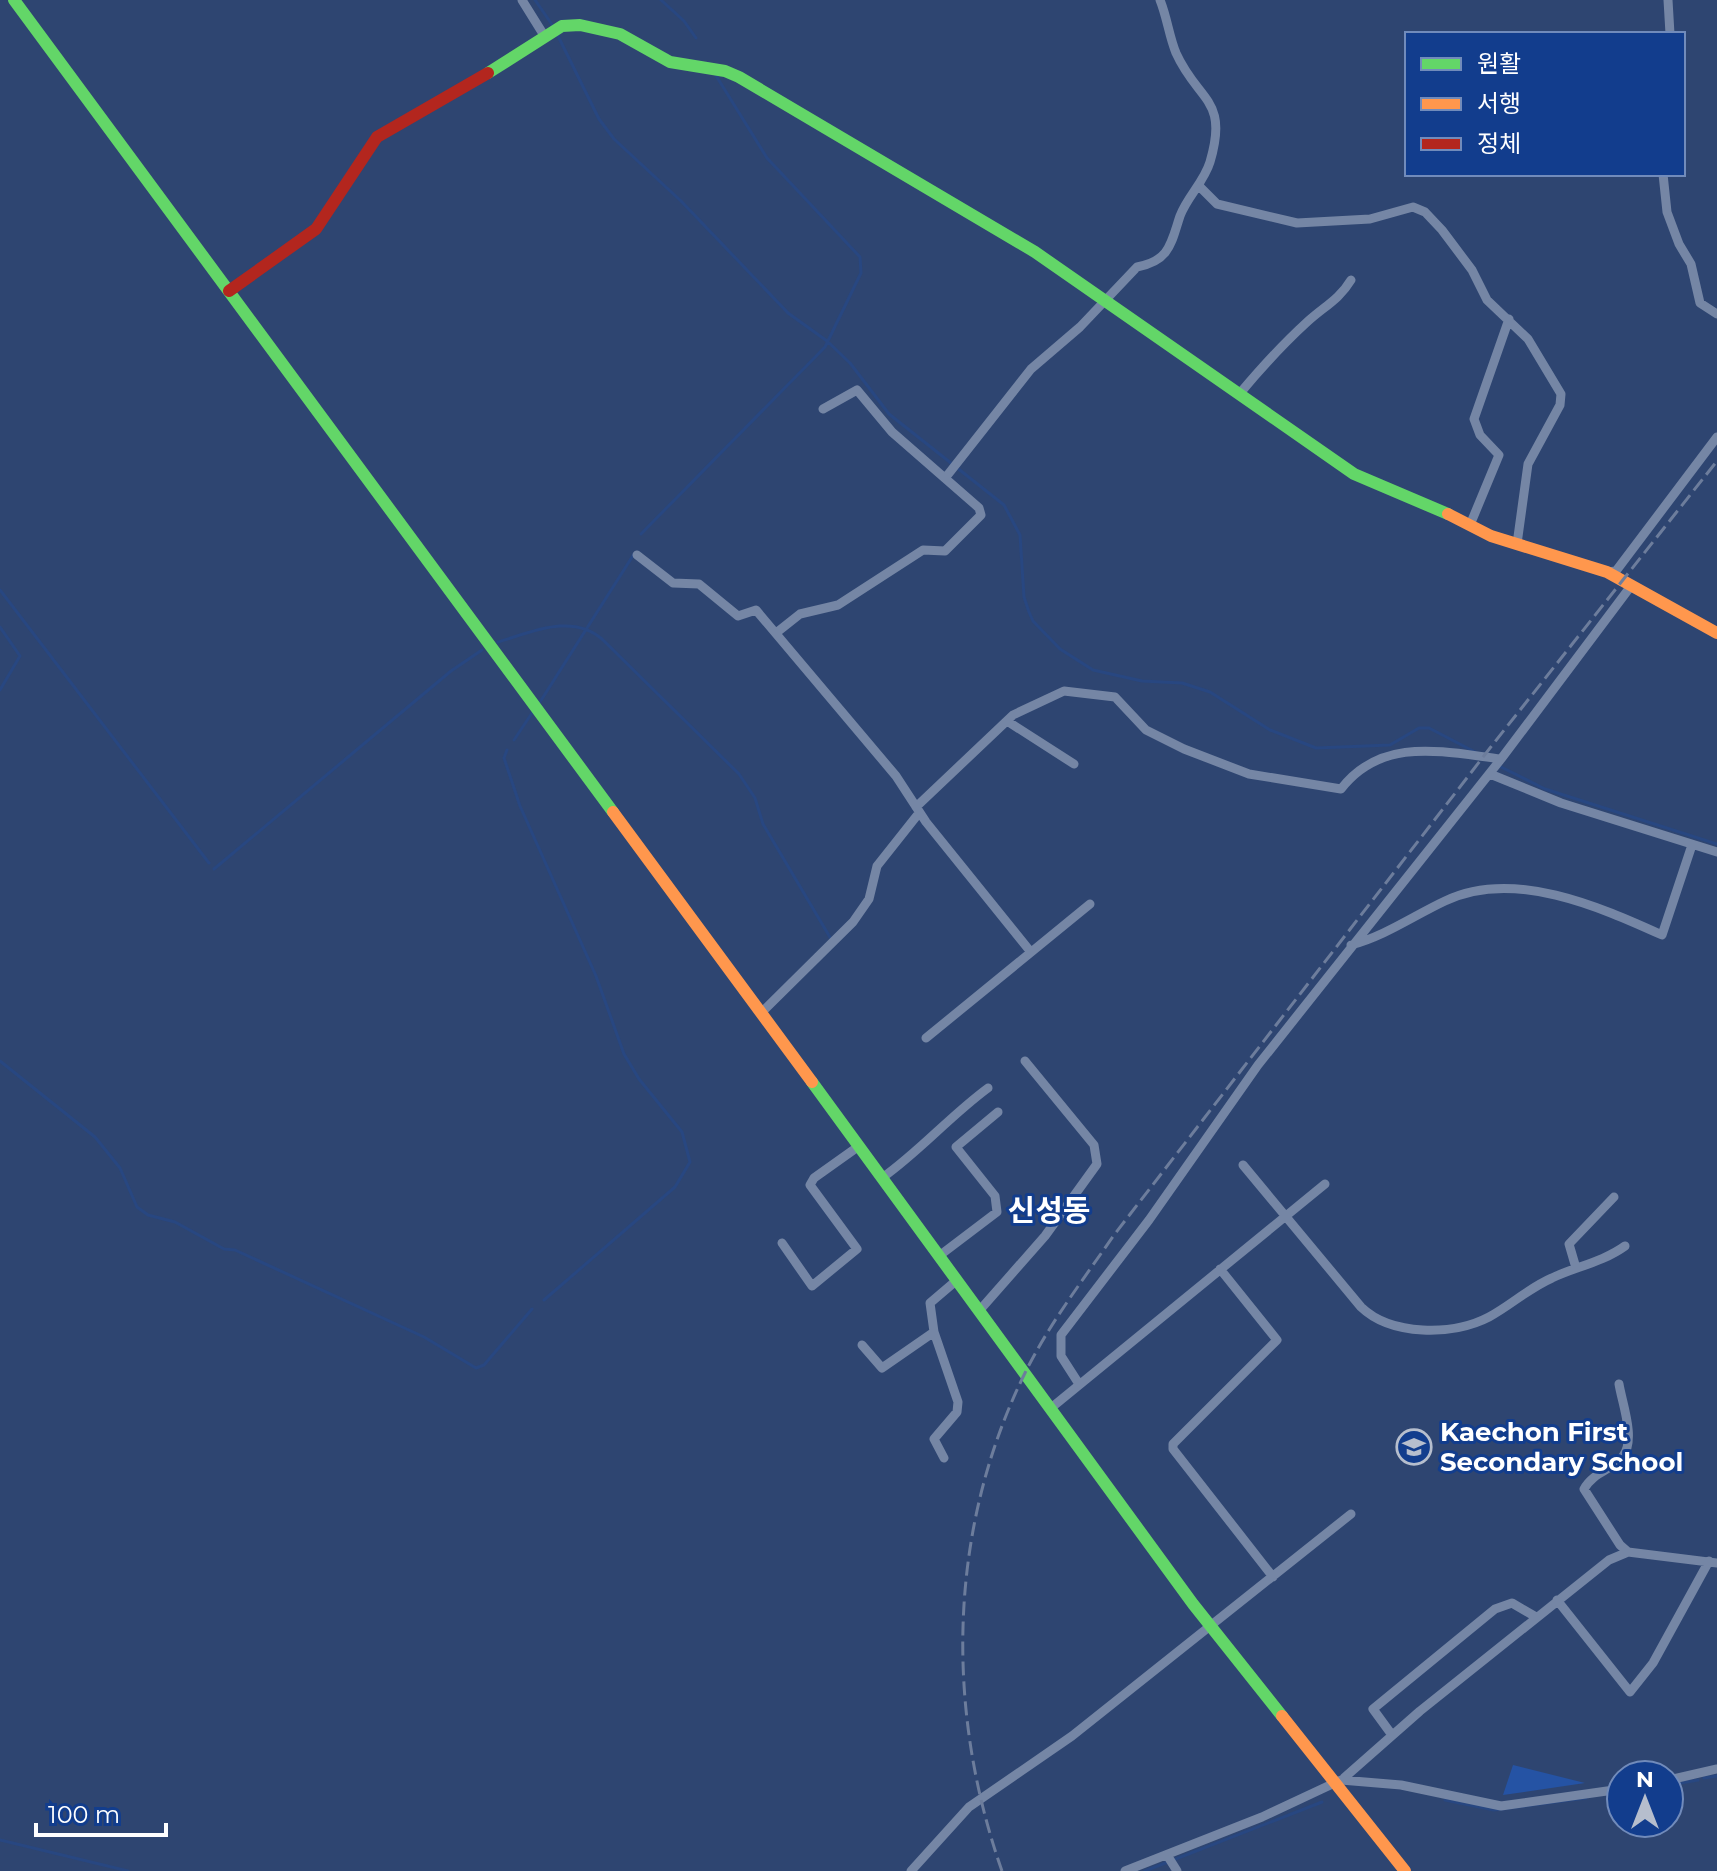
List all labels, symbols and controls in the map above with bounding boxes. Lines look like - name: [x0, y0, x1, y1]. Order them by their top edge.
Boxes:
- legend: [1405, 32, 1685, 176]
- text: 원활: [1477, 49, 1521, 78]
- text: 서행: [1477, 89, 1521, 118]
- text: 정체: [1477, 129, 1521, 158]
- district label: 신성동: [1008, 1192, 1090, 1229]
- place label: Kaechon First Secondary School: [1440, 1416, 1683, 1478]
- school or university icon: Kaechon First Secondary School: [1395, 1428, 1433, 1466]
- north arrow: [1605, 1759, 1685, 1839]
- text: N: [1636, 1766, 1654, 1793]
- scale bar: [36, 1787, 166, 1837]
- text: 100 m: [48, 1800, 120, 1829]

